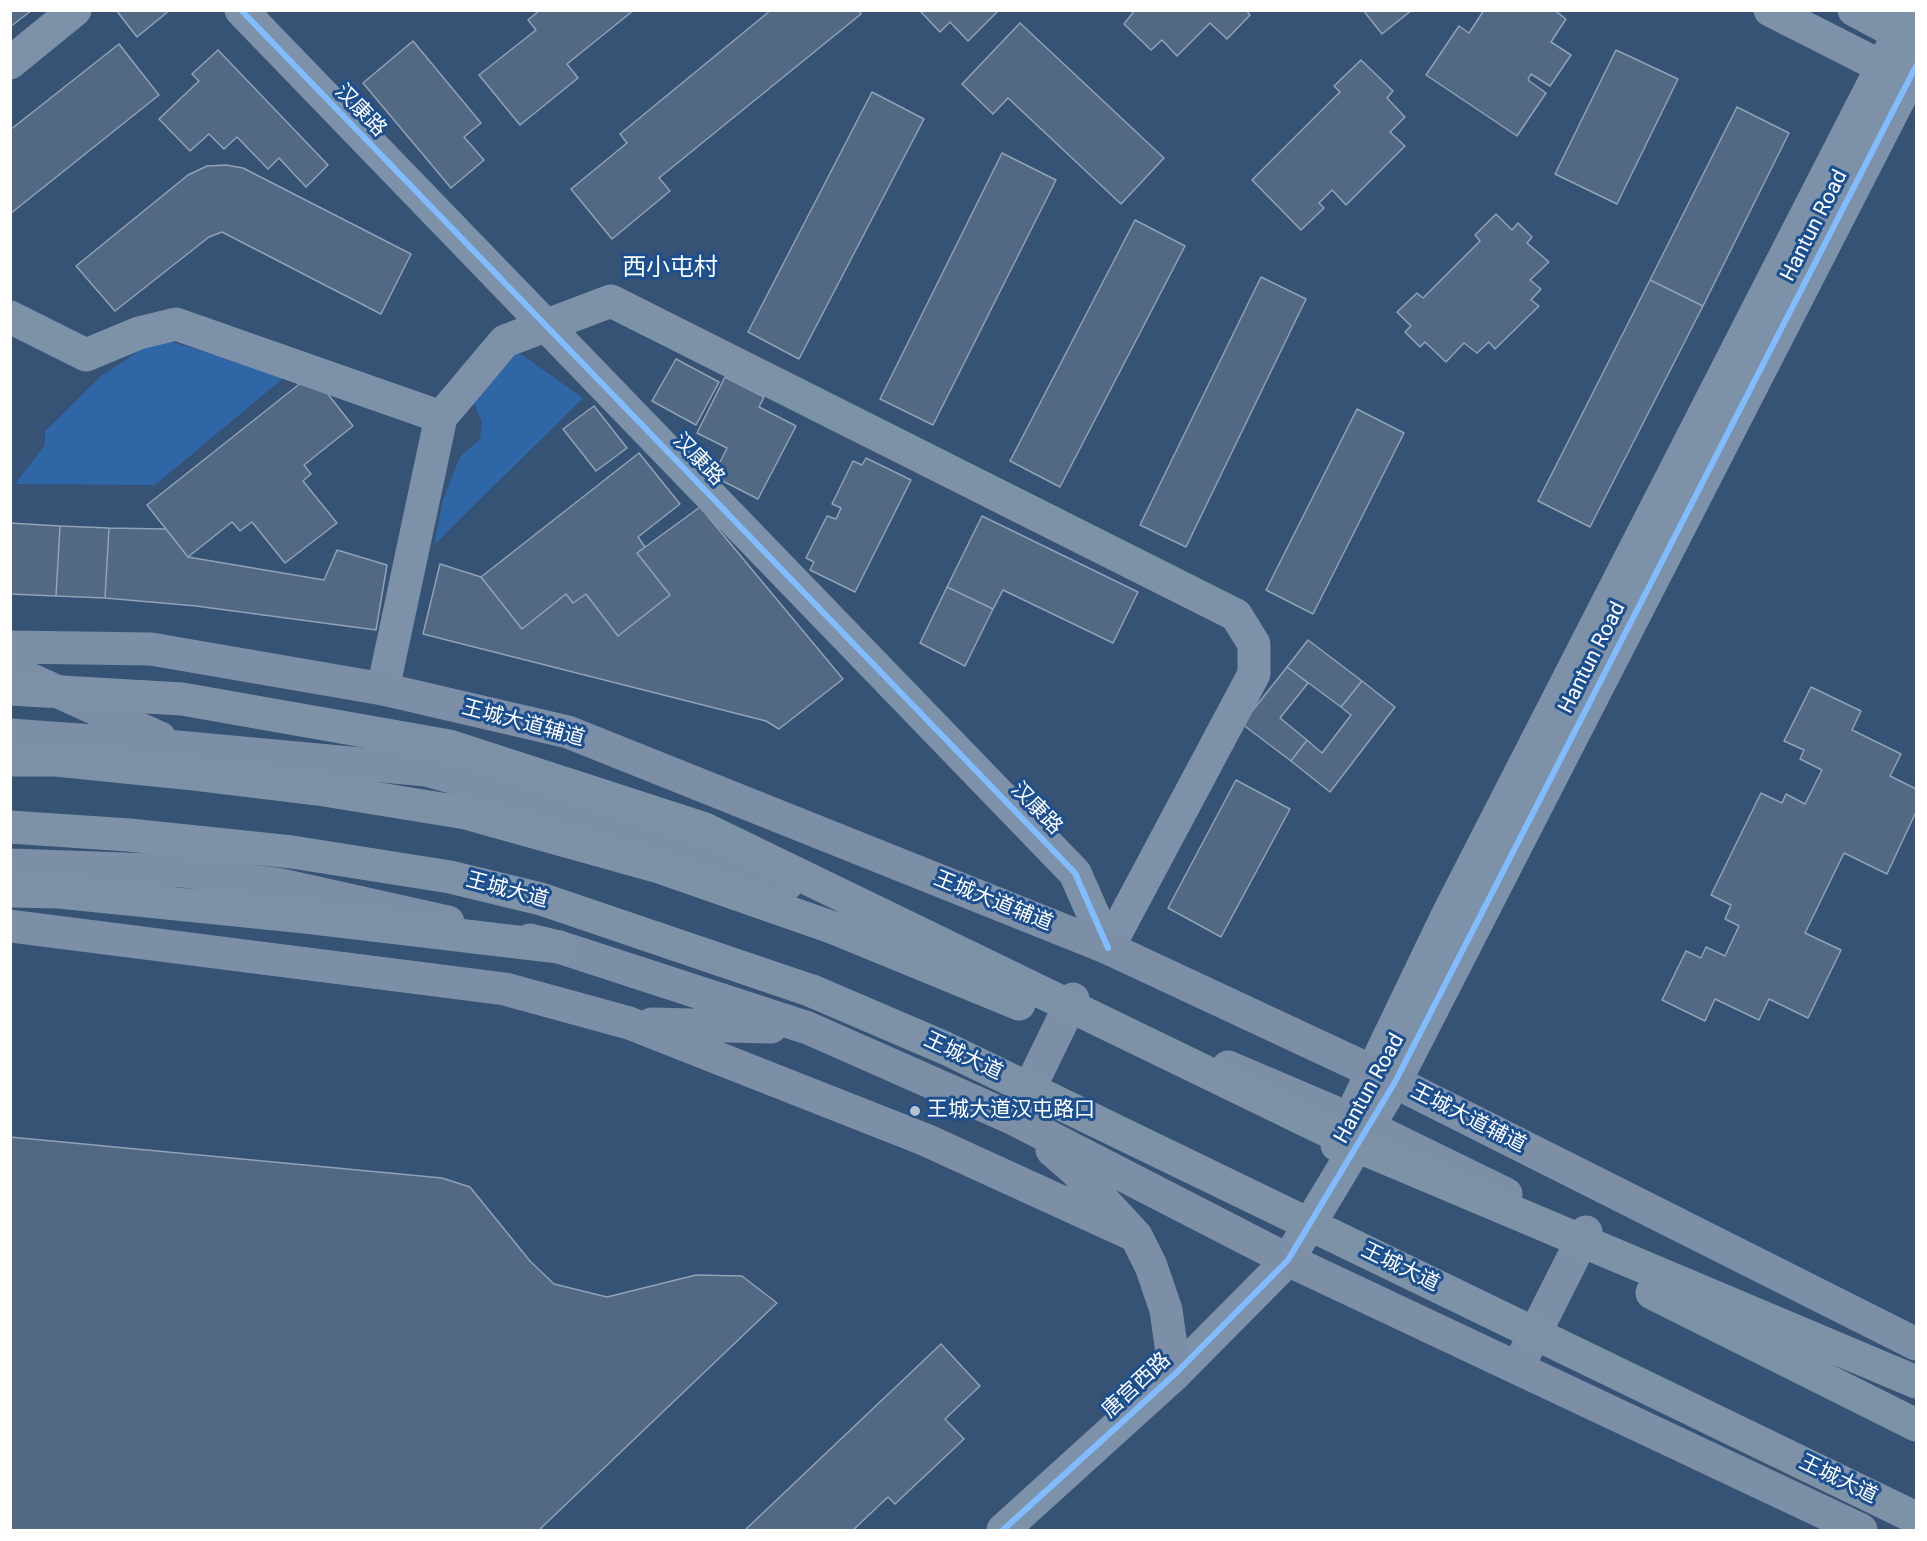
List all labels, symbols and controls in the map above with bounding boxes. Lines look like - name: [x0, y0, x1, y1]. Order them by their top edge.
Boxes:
- street label: 汉康路: [329, 80, 391, 142]
- street label: Hantun Road: [1776, 166, 1854, 286]
- district label: 西小屯村: [622, 255, 718, 283]
- street label: 汉康路: [667, 429, 729, 491]
- street label: Hantun Road: [1554, 598, 1632, 718]
- street label: 王城大道辅道: [459, 696, 587, 752]
- street label: 汉康路: [1005, 778, 1067, 840]
- street label: 王城大道辅道: [930, 867, 1056, 937]
- street label: 王城大道: [463, 868, 551, 914]
- street label: 王城大道: [920, 1028, 1006, 1086]
- street label: Hantun Road: [1330, 1030, 1410, 1148]
- street label: 王城大道辅道: [1406, 1079, 1530, 1159]
- place label: 王城大道汉屯路口: [927, 1098, 1095, 1124]
- marker: 王城大道汉屯路口: [908, 1104, 922, 1118]
- street label: 王城大道: [1357, 1238, 1443, 1298]
- street label: 唐宫西路: [1098, 1348, 1176, 1424]
- street label: 王城大道: [1795, 1450, 1881, 1510]

